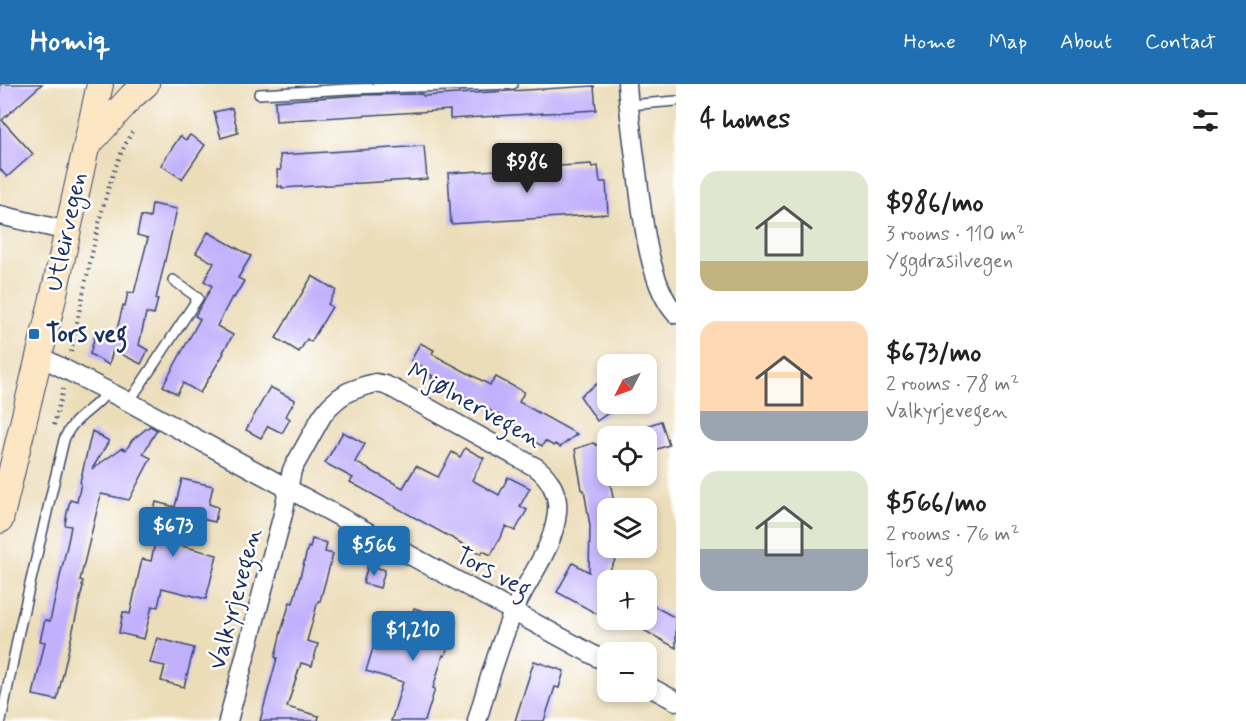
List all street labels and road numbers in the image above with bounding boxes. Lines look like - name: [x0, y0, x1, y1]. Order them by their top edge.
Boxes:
- street label: Utleirvegen: [39, 170, 97, 295]
- street label: Mjølnervegen: [400, 356, 547, 458]
- street label: Valkyrjevegen: [202, 524, 273, 674]
- street label: Tors veg: [448, 540, 536, 608]

